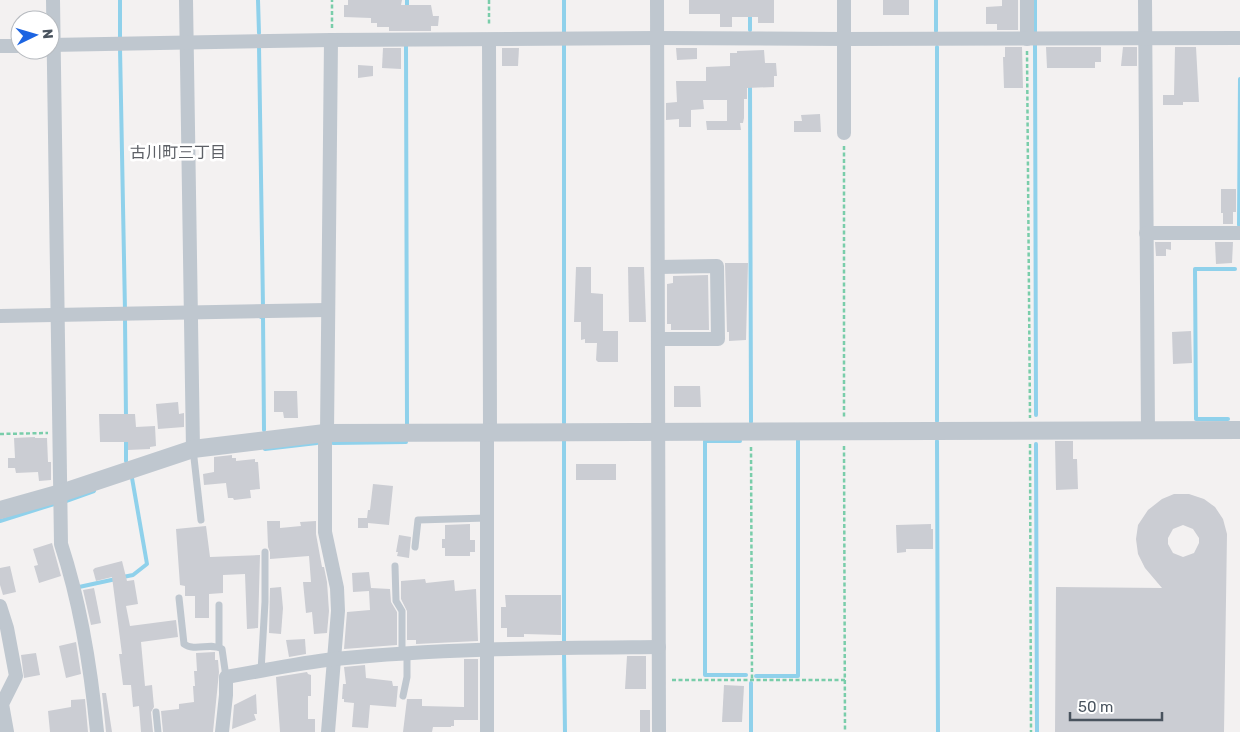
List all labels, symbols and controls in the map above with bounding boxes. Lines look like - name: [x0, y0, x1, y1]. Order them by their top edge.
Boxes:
- north arrow: [10, 10, 60, 60]
- text: N: [39, 28, 56, 40]
- district label: 古川町三丁目: [130, 143, 226, 162]
- scale bar: [1070, 690, 1162, 722]
- text: 50 m: [1078, 698, 1113, 716]

